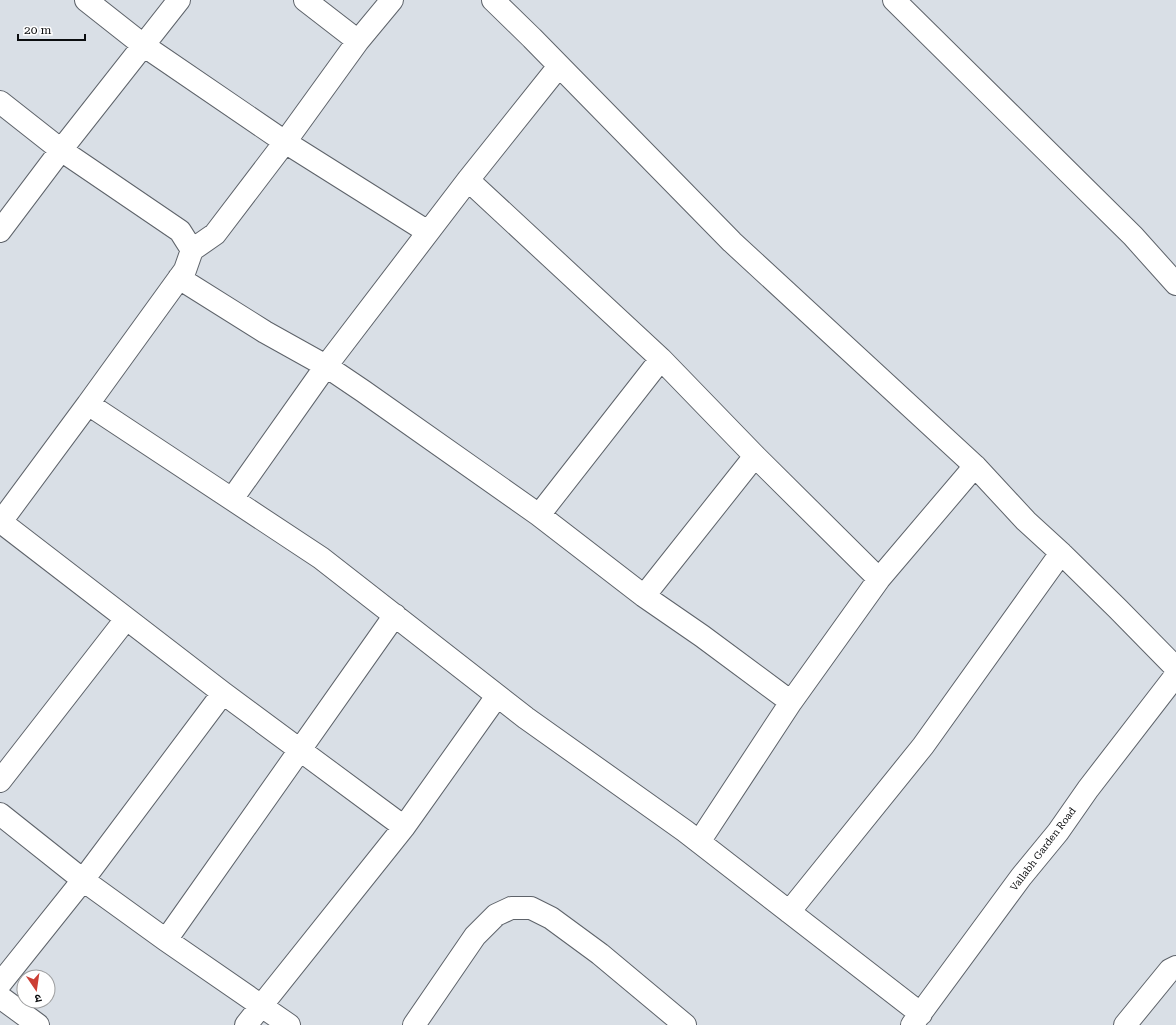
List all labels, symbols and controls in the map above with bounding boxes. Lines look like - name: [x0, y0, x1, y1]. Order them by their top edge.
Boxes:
- scale bar: [18, 16, 85, 42]
- text: 20 m: [24, 23, 51, 37]
- street label: Vallabh Garden Road: [1008, 805, 1078, 893]
- north arrow: [16, 969, 56, 1009]
- text: उ: [33, 991, 43, 1005]

